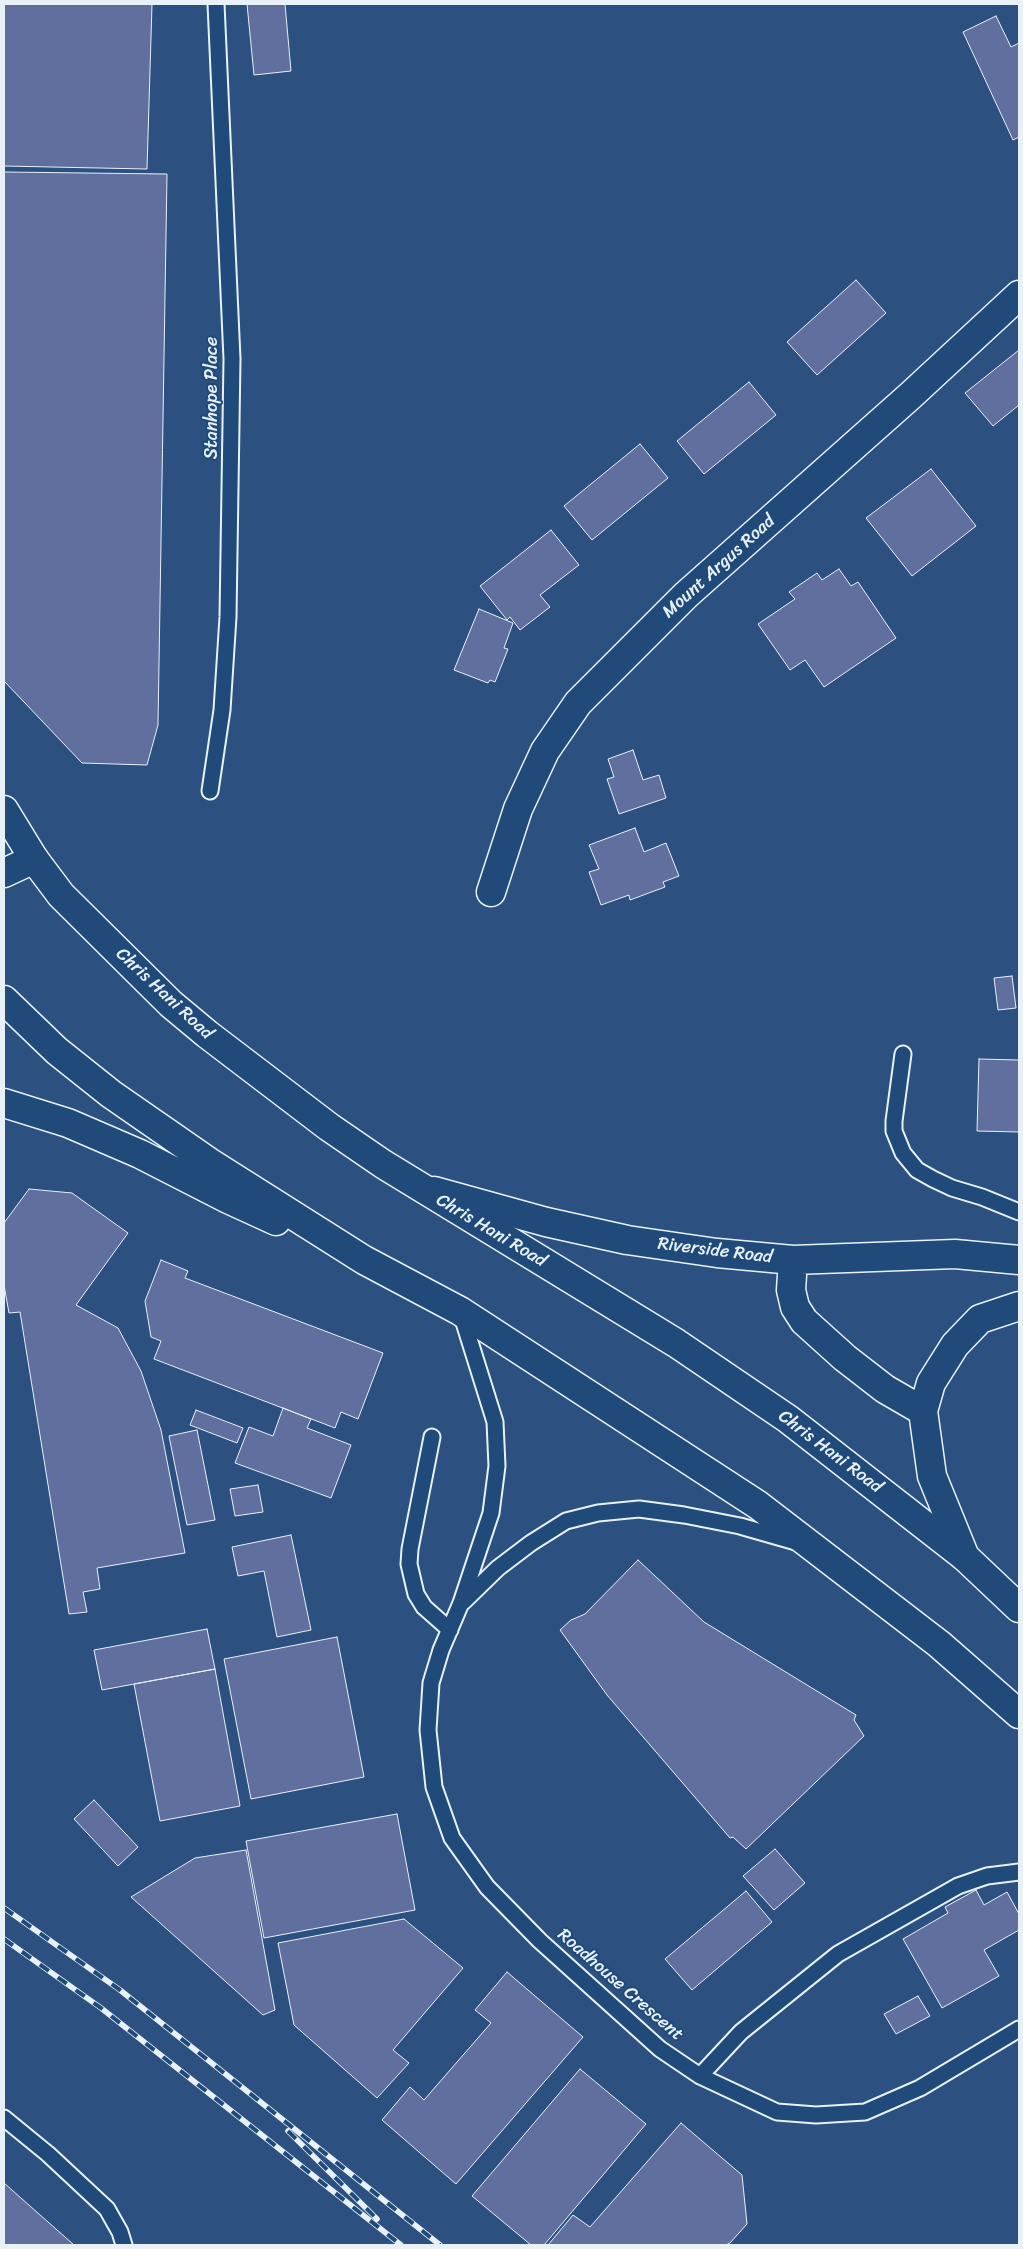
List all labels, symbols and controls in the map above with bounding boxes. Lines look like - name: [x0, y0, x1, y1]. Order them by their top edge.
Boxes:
- street label: Stanhope Place: [201, 337, 223, 459]
- street label: Mount Argus Road: [658, 511, 780, 623]
- street label: Chris Hani Road: [111, 944, 217, 1044]
- street label: Chris Hani Road: [432, 1190, 550, 1272]
- street label: Riverside Road: [656, 1233, 774, 1269]
- street label: Chris Hani Road: [774, 1406, 886, 1498]
- street label: Roadhouse Crescent: [553, 1924, 687, 2046]

